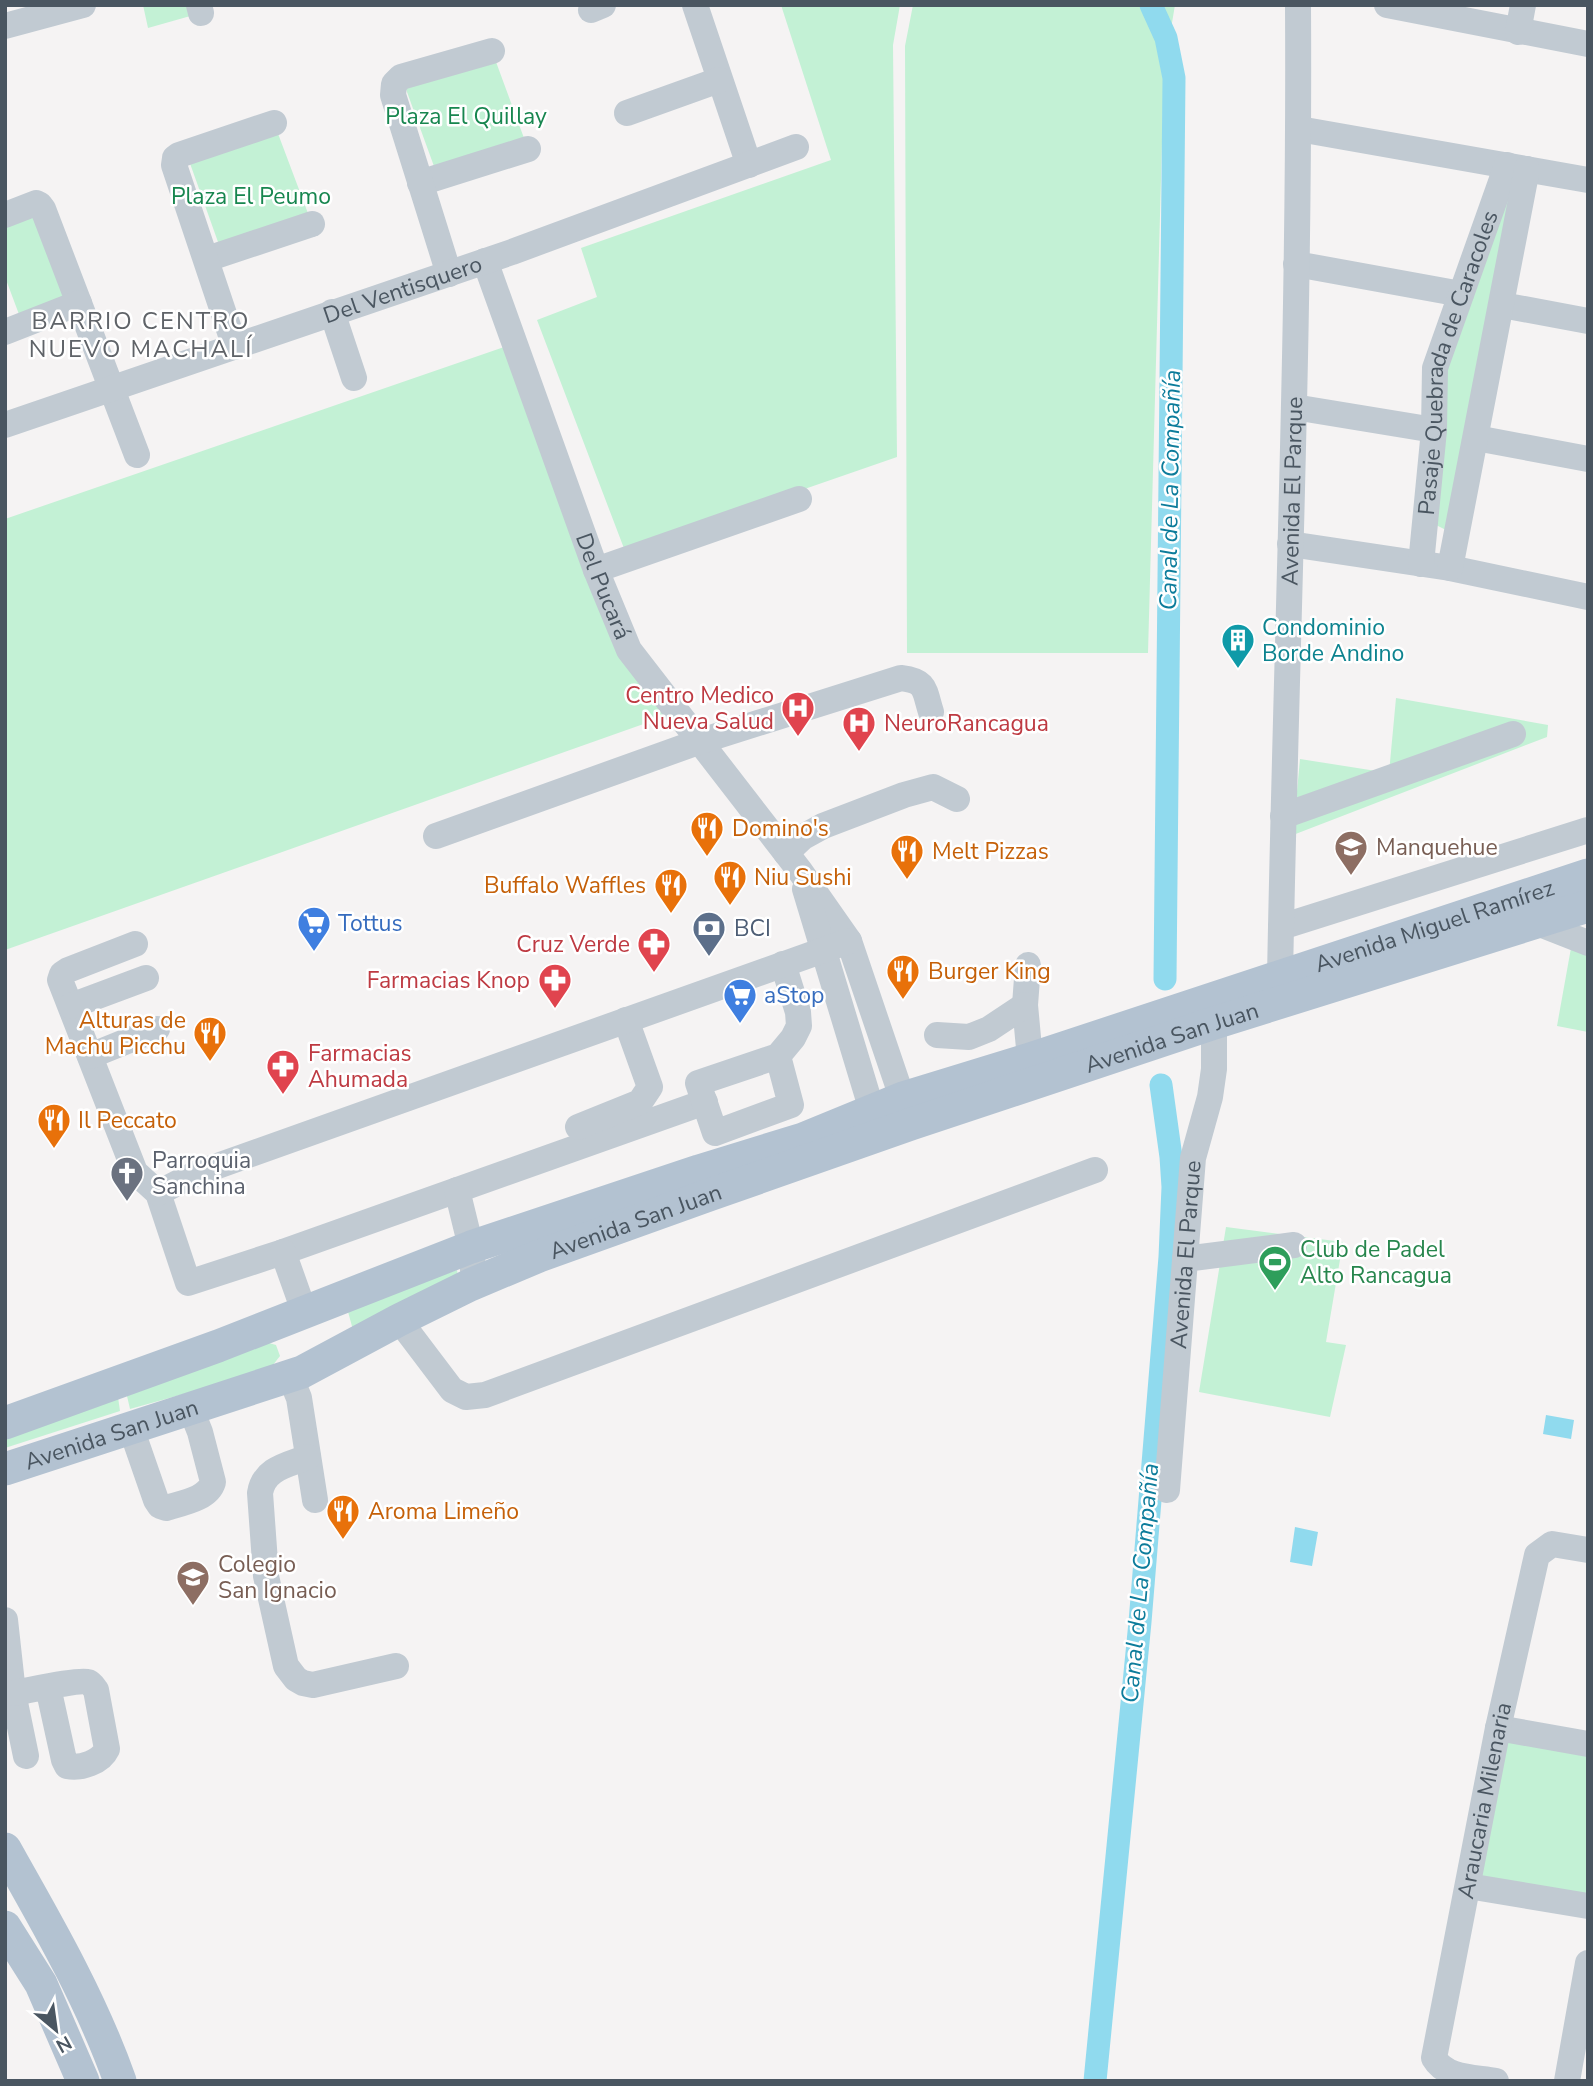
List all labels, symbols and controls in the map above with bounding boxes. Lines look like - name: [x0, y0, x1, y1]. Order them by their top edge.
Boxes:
- park label: Plaza El Quillay: [385, 101, 547, 132]
- park label: Plaza El Peumo: [171, 181, 331, 212]
- street label: Pasaje Quebrada de Caracoles: [1411, 206, 1506, 517]
- street label: Del Ventisquero: [319, 248, 486, 331]
- district label: BARRIO CENTRO NUEVO MACHALÍ: [29, 305, 253, 365]
- water label: Canal de La Compañía: [1152, 369, 1188, 611]
- street label: Avenida El Parque: [1275, 396, 1310, 586]
- street label: Del Pucará: [568, 529, 638, 644]
- place label: Condominio Borde Andino: [1262, 612, 1404, 669]
- building icon: Condominio Borde Andino: [1219, 621, 1257, 670]
- place label: Centro Medico Nueva Salud: [625, 680, 774, 737]
- hospital icon: Centro Medico Nueva Salud: [779, 689, 817, 738]
- hospital icon: NeuroRancagua: [840, 704, 878, 753]
- place label: NeuroRancagua: [884, 708, 1049, 739]
- restaurant icon: Domino's: [688, 809, 726, 858]
- place label: Domino's: [732, 813, 829, 844]
- school or university icon: Manquehue: [1332, 828, 1370, 877]
- restaurant icon: Melt Pizzas: [888, 832, 926, 881]
- place label: Manquehue: [1376, 832, 1498, 863]
- place label: Melt Pizzas: [932, 836, 1049, 867]
- restaurant icon: Niu Sushi: [711, 858, 749, 907]
- place label: Niu Sushi: [754, 862, 852, 893]
- restaurant icon: Buffalo Waffles: [652, 866, 690, 915]
- place label: Buffalo Waffles: [484, 870, 646, 901]
- street label: Avenida Miguel Ramírez: [1311, 872, 1558, 980]
- supermarket icon: Tottus: [295, 904, 333, 953]
- place label: Tottus: [338, 908, 403, 939]
- bank icon: BCI: [690, 909, 728, 958]
- place label: BCI: [734, 913, 771, 944]
- pharmacy icon: Cruz Verde: [635, 925, 673, 974]
- place label: Cruz Verde: [516, 929, 630, 960]
- restaurant icon: Burger King: [884, 952, 922, 1001]
- place label: Burger King: [928, 956, 1051, 987]
- pharmacy icon: Farmacias Knop: [536, 961, 574, 1010]
- place label: Farmacias Knop: [367, 965, 530, 996]
- supermarket icon: aStop: [721, 976, 759, 1025]
- place label: aStop: [764, 980, 824, 1011]
- street label: Avenida San Juan: [1081, 995, 1263, 1081]
- place label: Alturas de Machu Picchu: [45, 1005, 186, 1062]
- restaurant icon: Alturas de Machu Picchu: [191, 1014, 229, 1063]
- place label: Farmacias Ahumada: [308, 1038, 412, 1095]
- pharmacy icon: Farmacias Ahumada: [264, 1047, 302, 1096]
- restaurant icon: Il Peccato: [35, 1101, 73, 1150]
- place label: Il Peccato: [78, 1105, 177, 1136]
- place label: Parroquia Sanchina: [152, 1145, 251, 1202]
- church icon: Parroquia Sanchina: [108, 1154, 146, 1203]
- street label: Avenida El Parque: [1163, 1159, 1209, 1350]
- street label: Avenida San Juan: [545, 1177, 726, 1267]
- place label: Club de Padel Alto Rancagua: [1300, 1234, 1452, 1291]
- sports icon: Club de Padel Alto Rancagua: [1256, 1243, 1294, 1292]
- street label: Avenida San Juan: [21, 1392, 202, 1478]
- water label: Canal de La Compañía: [1114, 1462, 1166, 1704]
- restaurant icon: Aroma Limeño: [324, 1492, 362, 1541]
- place label: Aroma Limeño: [368, 1496, 519, 1527]
- place label: Colegio San Ignacio: [218, 1549, 337, 1606]
- school or university icon: Colegio San Ignacio: [174, 1558, 212, 1607]
- street label: Araucaria Milenaria: [1450, 1699, 1519, 1901]
- north arrow: [21, 1995, 91, 2065]
- text: N: [51, 2029, 76, 2059]

